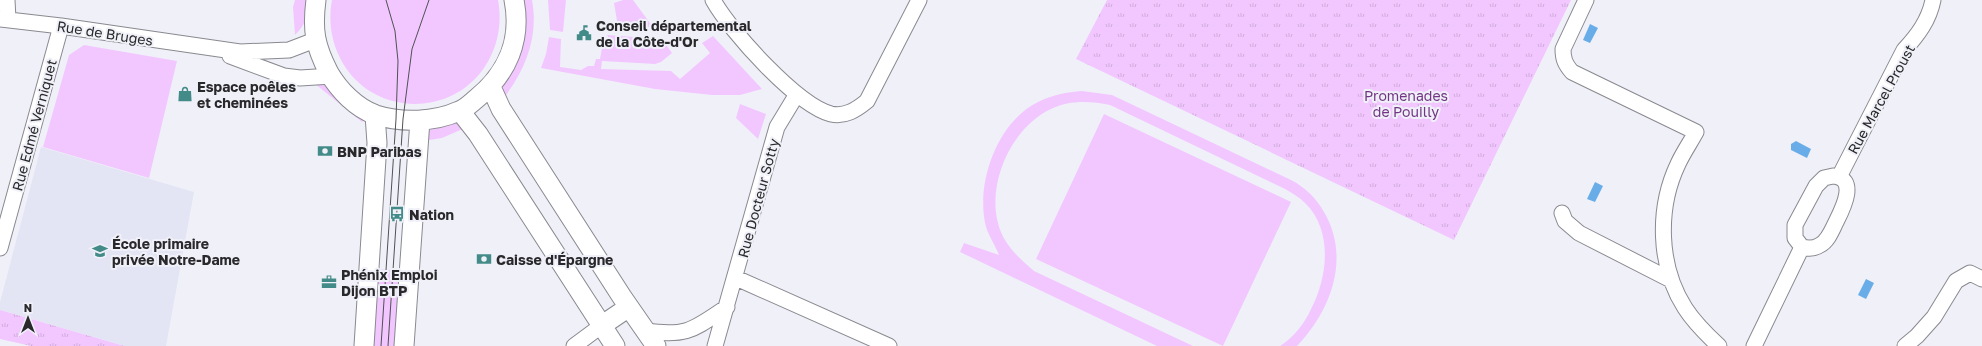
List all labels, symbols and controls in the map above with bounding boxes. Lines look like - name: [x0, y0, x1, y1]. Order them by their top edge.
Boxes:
- street label: Rue de Bruges: [56, 17, 154, 49]
- place label: Conseil départemental de la Côte-d'Or: [596, 17, 752, 50]
- public building icon: Conseil départemental de la Côte-d'Or: [575, 24, 593, 42]
- street label: Rue Marcel Proust: [1844, 41, 1918, 157]
- street label: Rue Edmé Verniquet: [8, 57, 60, 193]
- place label: Espace poêles et cheminées: [197, 78, 296, 111]
- shop icon: Espace poêles et cheminées: [176, 85, 194, 103]
- park label: Promenades de Pouilly: [1364, 87, 1448, 120]
- street label: Rue Docteur Sotty: [734, 136, 782, 260]
- bank icon: BNP Paribas: [316, 142, 334, 160]
- place label: BNP Paribas: [337, 143, 422, 160]
- bus stop icon: Nation: [388, 205, 406, 223]
- place label: Nation: [409, 206, 454, 223]
- place label: École primaire privée Notre-Dame: [112, 235, 240, 268]
- school or university icon: École primaire privée Notre-Dame: [91, 242, 109, 260]
- bank icon: Caisse d'Épargne: [475, 250, 493, 268]
- place label: Caisse d'Épargne: [496, 251, 613, 268]
- place label: Phénix Emploi Dijon BTP: [341, 266, 438, 299]
- office icon: Phénix Emploi Dijon BTP: [320, 273, 338, 291]
- north arrow: [8, 298, 48, 338]
- text: N: [24, 301, 32, 314]

